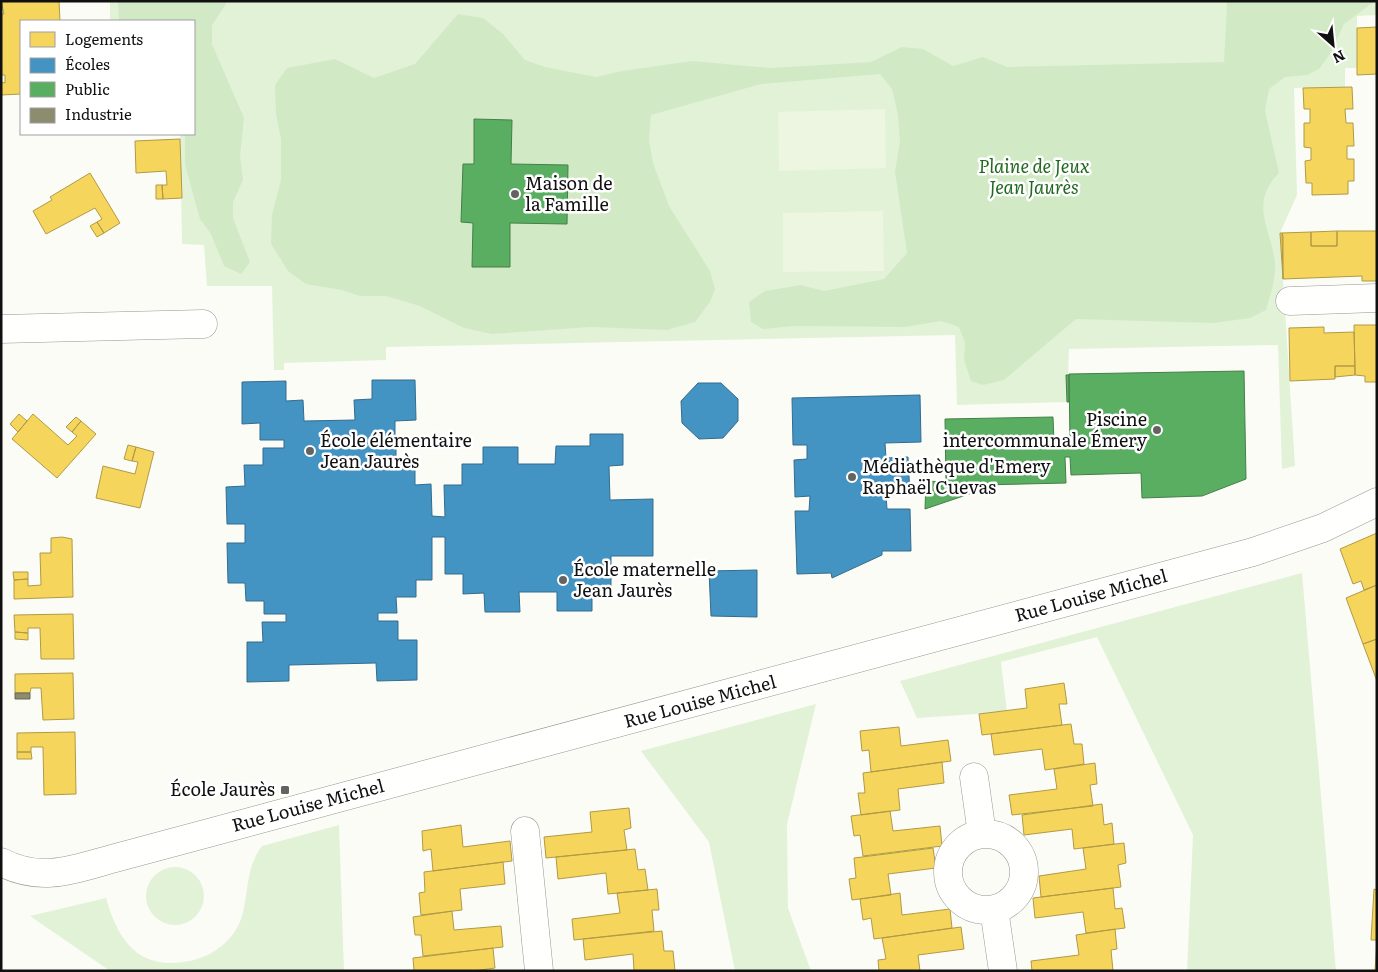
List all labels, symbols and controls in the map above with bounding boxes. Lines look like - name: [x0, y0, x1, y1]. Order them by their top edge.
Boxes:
- legend: [20, 20, 195, 135]
- north arrow: [1308, 20, 1358, 70]
- text: Logements: [65, 27, 143, 50]
- text: N: [1329, 46, 1349, 69]
- text: Écoles: [65, 52, 110, 75]
- text: Public: [65, 77, 110, 100]
- text: Industrie: [65, 102, 132, 125]
- park label: Plaine de Jeux Jean Jaurès: [979, 152, 1090, 200]
- place label: Maison de la Famille: [525, 169, 613, 217]
- marker: Maison de la Famille: [509, 188, 521, 200]
- place label: Piscine intercommunale Émery: [943, 405, 1148, 453]
- marker: Piscine intercommunale Émery: [1151, 424, 1163, 436]
- place label: École élémentaire Jean Jaurès: [320, 426, 472, 474]
- marker: École élémentaire Jean Jaurès: [304, 445, 316, 457]
- place label: Médiathèque d'Emery Raphaël Cuevas: [862, 452, 1051, 500]
- marker: Médiathèque d'Emery Raphaël Cuevas: [846, 471, 858, 483]
- place label: École maternelle Jean Jaurès: [573, 555, 716, 603]
- street label: Rue Louise Michel: [1011, 561, 1170, 628]
- marker: École maternelle Jean Jaurès: [557, 574, 569, 586]
- street label: Rue Louise Michel: [620, 667, 779, 734]
- street label: Rue Louise Michel: [228, 771, 387, 838]
- place label: École Jaurès: [170, 775, 275, 802]
- marker: École Jaurès: [279, 784, 291, 796]

